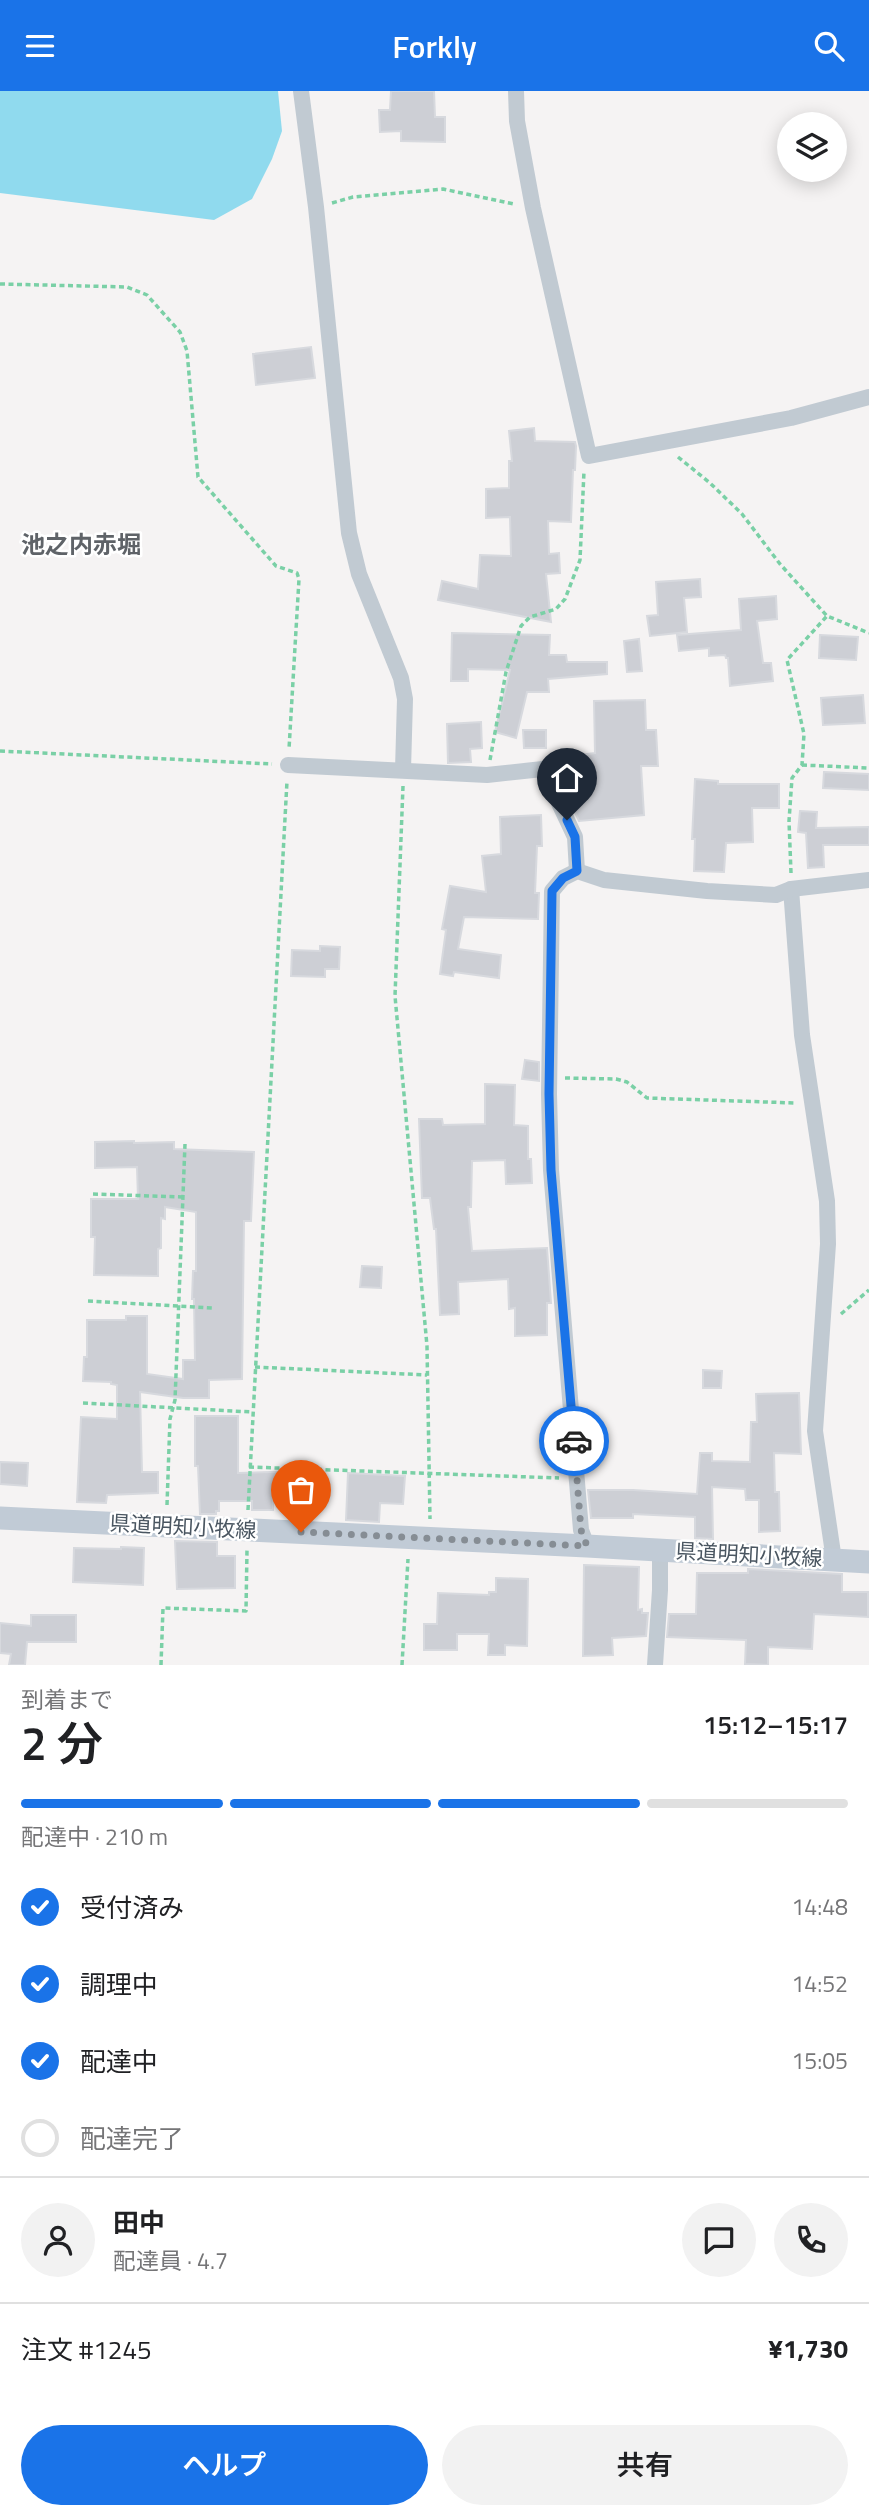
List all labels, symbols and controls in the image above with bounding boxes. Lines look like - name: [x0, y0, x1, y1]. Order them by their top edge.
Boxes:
- text: Forkly: [392, 22, 477, 70]
- icon: menu: [21, 27, 59, 65]
- icon: search: [810, 27, 848, 65]
- map controls: [777, 112, 847, 182]
- button: layers: [777, 112, 847, 182]
- district label: 池之内赤堀: [21, 526, 141, 562]
- pin: [537, 748, 597, 820]
- icon: home: [548, 759, 586, 797]
- courier: [539, 1406, 609, 1476]
- icon: car: [555, 1422, 593, 1460]
- pin: [271, 1460, 331, 1532]
- icon: bag: [282, 1471, 320, 1509]
- street label: 県道明知小牧線: [109, 1506, 257, 1546]
- street label: 県道明知小牧線: [675, 1534, 823, 1574]
- text: 到着まで: [21, 1682, 113, 1717]
- text: 15:12–15:17: [703, 1705, 848, 1744]
- text: 2 分: [21, 1708, 103, 1778]
- text: 配達中 · 210 m: [21, 1819, 168, 1854]
- icon: check: [21, 1888, 59, 1926]
- text: 受付済み: [80, 1888, 184, 1927]
- text: 14:48: [791, 1889, 848, 1924]
- icon: check: [21, 1965, 59, 2003]
- text: 調理中: [80, 1965, 158, 2004]
- text: 14:52: [791, 1966, 848, 2001]
- icon: check: [21, 2042, 59, 2080]
- text: 配達中: [80, 2042, 158, 2081]
- text: 15:05: [791, 2043, 848, 2078]
- text: 配達完了: [80, 2119, 184, 2158]
- button: person: [21, 2203, 95, 2277]
- text: 田中: [113, 2203, 165, 2242]
- button: chat: [682, 2203, 756, 2277]
- button: phone: [774, 2203, 848, 2277]
- text: 配達員 · 4.7: [113, 2243, 228, 2278]
- text: ¥1,730: [768, 2329, 848, 2368]
- text: 注文 #1245: [21, 2330, 152, 2369]
- button: ヘルプ: [21, 2425, 428, 2505]
- button: 共有: [442, 2425, 848, 2505]

